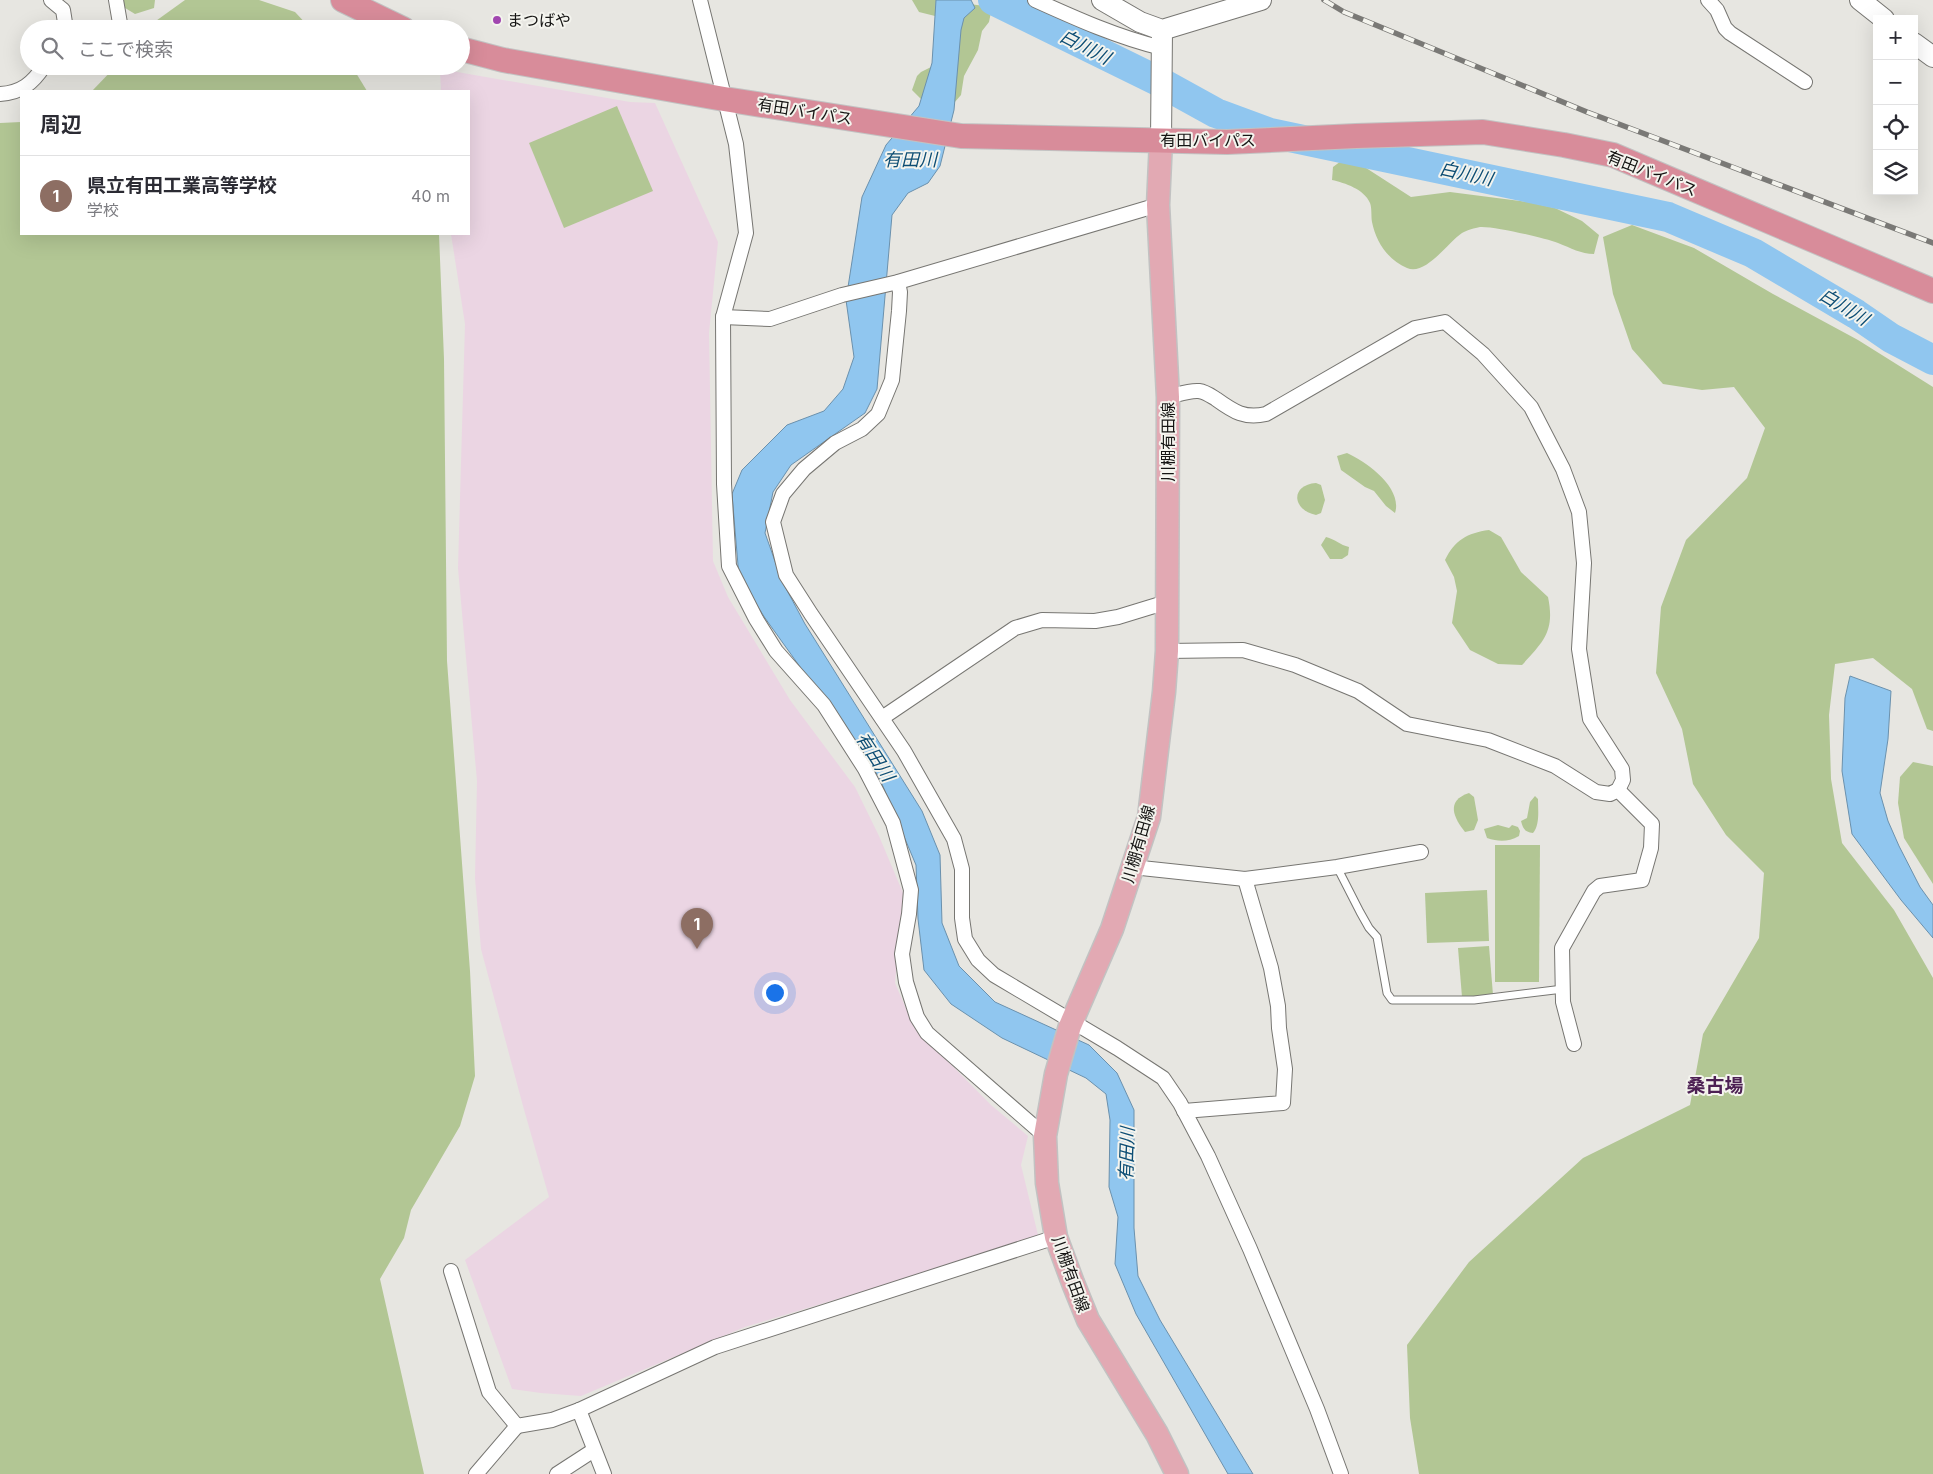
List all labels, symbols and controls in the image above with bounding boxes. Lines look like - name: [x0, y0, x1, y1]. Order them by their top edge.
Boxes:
- place label: まつばや: [507, 10, 571, 30]
- marker: まつばや: [491, 14, 503, 26]
- map controls: [1873, 15, 1918, 195]
- button: +: [1873, 15, 1918, 60]
- search box: [20, 20, 470, 75]
- water label: 白川川: [1056, 25, 1116, 69]
- icon: search: [38, 34, 66, 62]
- text: ここで検索: [78, 38, 173, 61]
- button: −: [1873, 60, 1918, 105]
- street label: 有田バイパス: [756, 94, 854, 128]
- button: locate: [1873, 105, 1918, 150]
- text: 周辺: [40, 112, 82, 137]
- street label: 有田バイパス: [1160, 130, 1256, 150]
- street label: 有田バイパス: [1604, 146, 1700, 200]
- water label: 有田川: [883, 149, 939, 170]
- button: layers: [1873, 150, 1918, 195]
- water label: 白川川: [1438, 158, 1497, 190]
- text: 県立有田工業高等学校: [87, 174, 277, 197]
- text: 1: [53, 186, 59, 206]
- text: 40 m: [411, 186, 450, 206]
- text: 学校: [87, 200, 119, 220]
- water label: 白川川: [1816, 284, 1875, 331]
- street label: 川棚有田線: [1158, 402, 1178, 482]
- water label: 有田川: [852, 728, 900, 787]
- street label: 川棚有田線: [1117, 803, 1159, 885]
- pin: 1: [681, 908, 713, 949]
- your location: [762, 980, 788, 1006]
- district label: 桑古場: [1686, 1074, 1744, 1097]
- water label: 有田川: [1115, 1125, 1138, 1181]
- street label: 川棚有田線: [1048, 1233, 1094, 1315]

